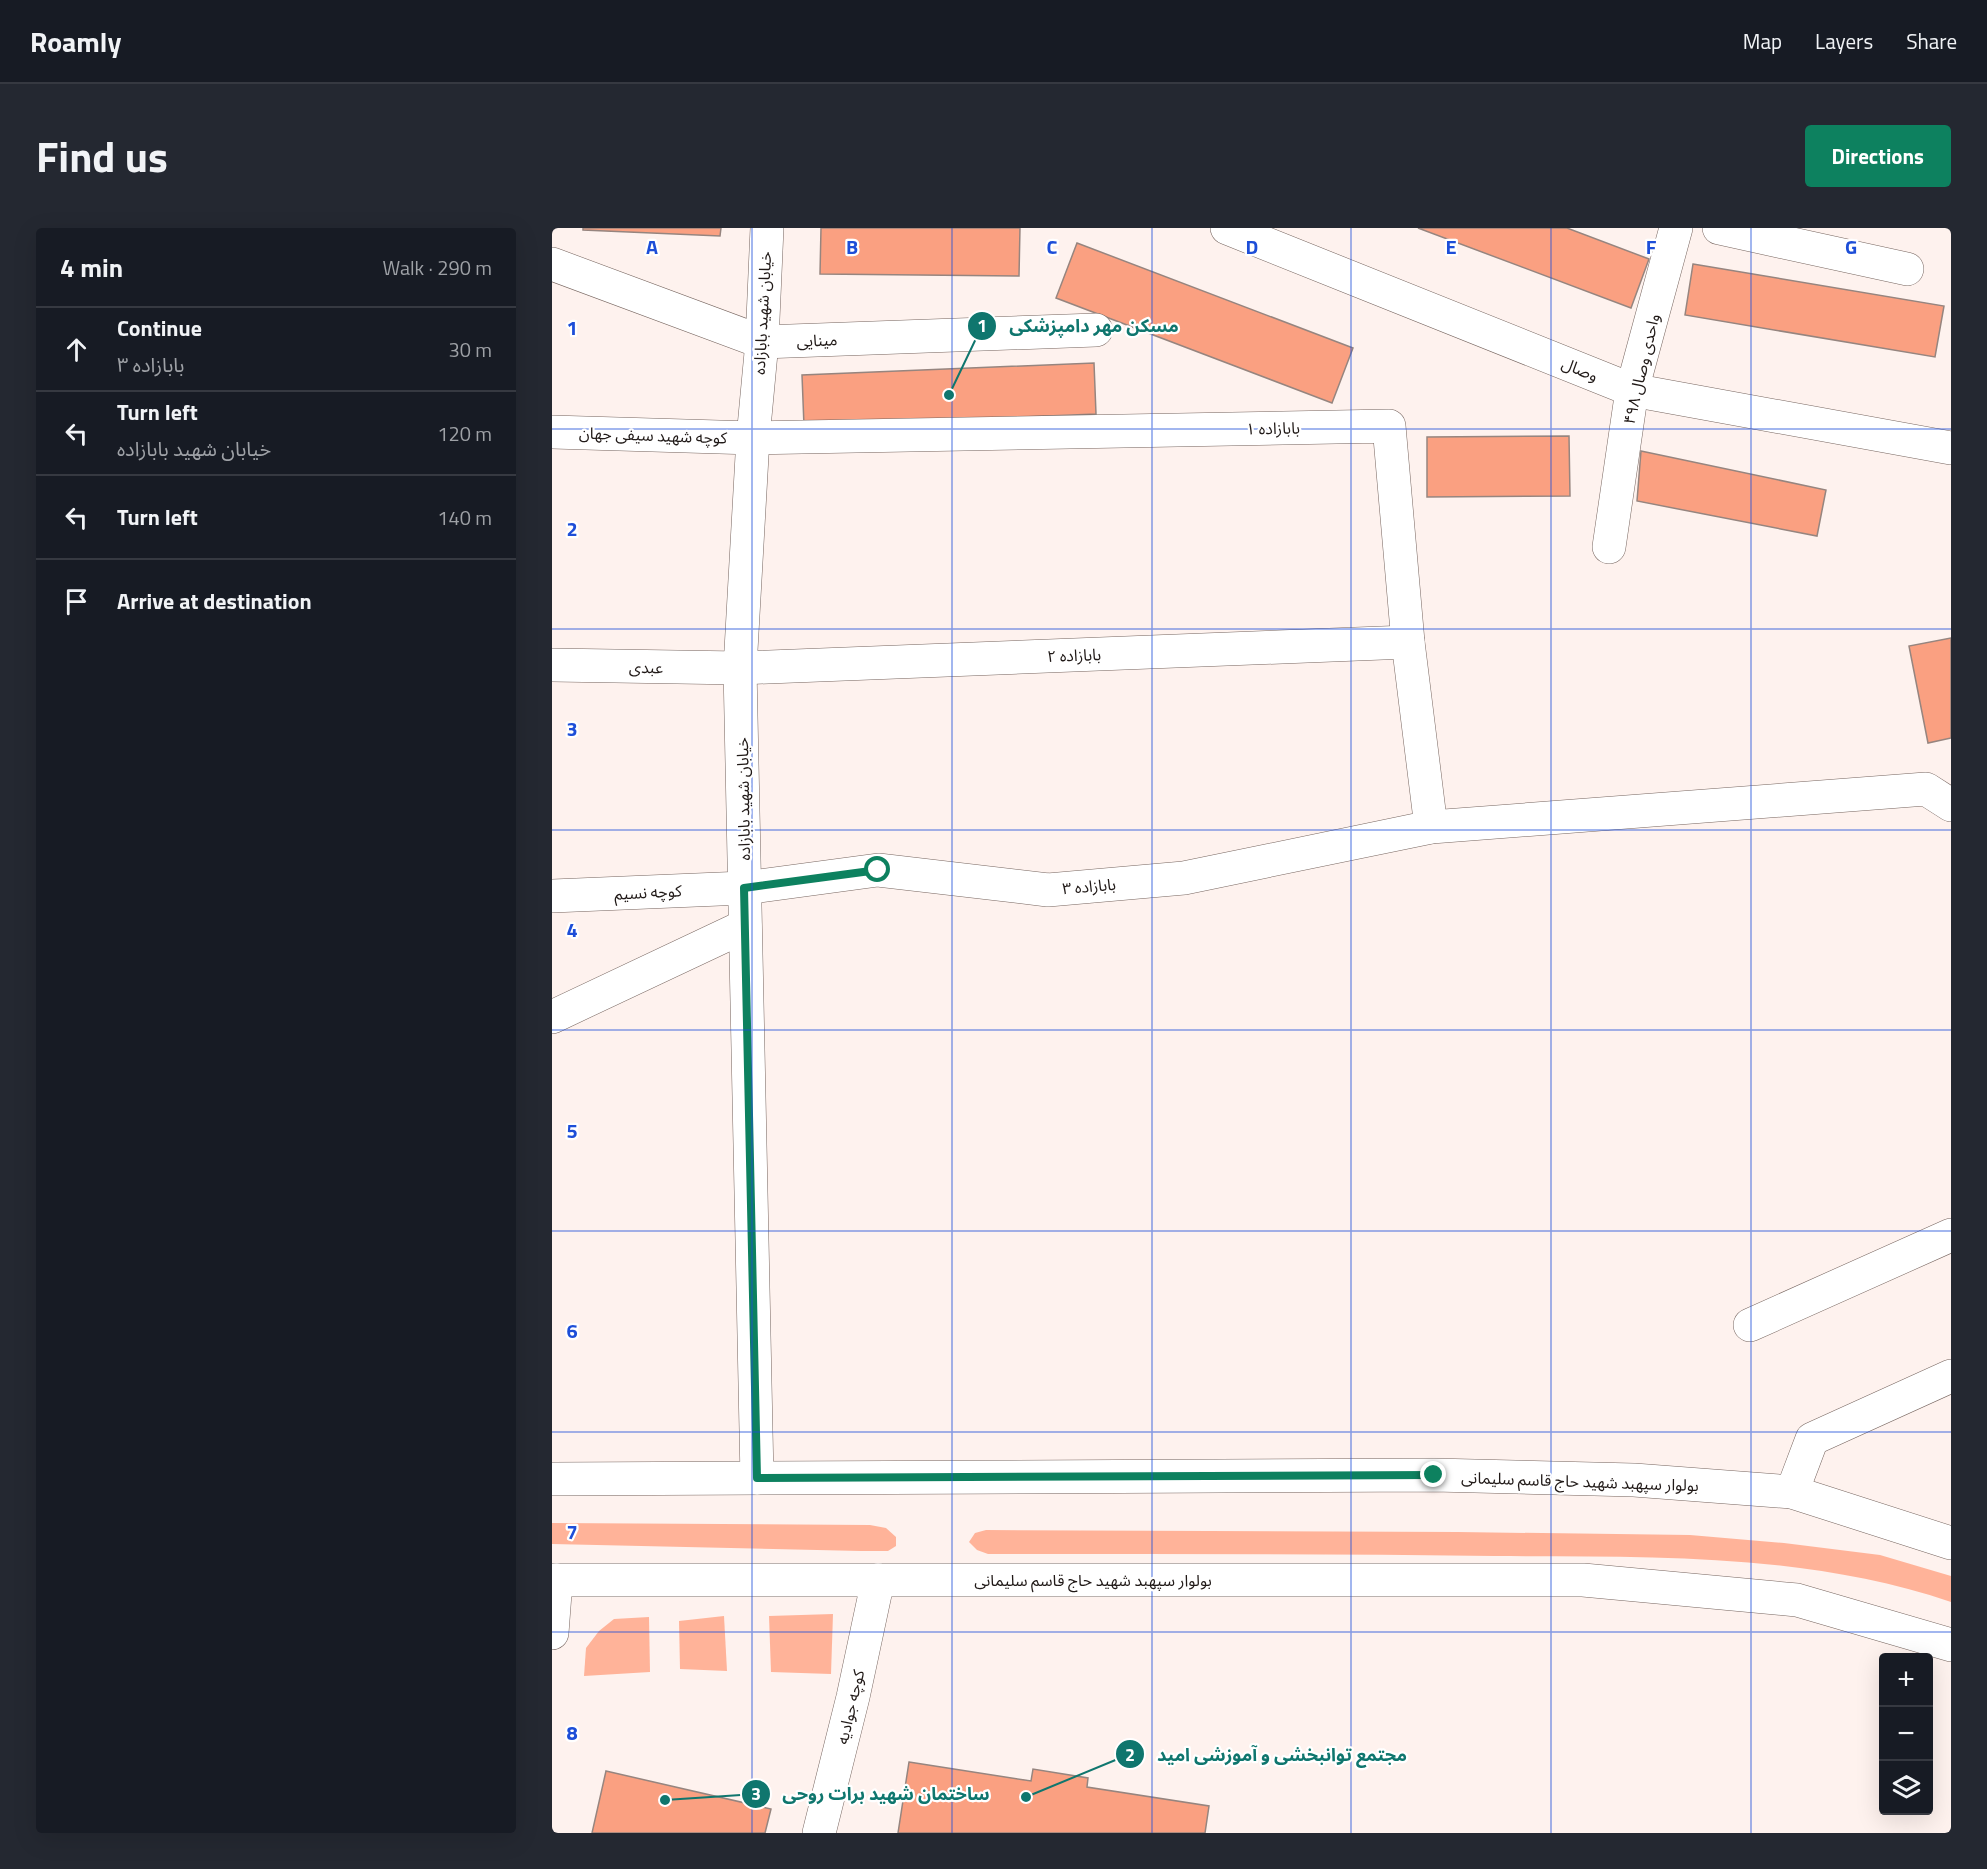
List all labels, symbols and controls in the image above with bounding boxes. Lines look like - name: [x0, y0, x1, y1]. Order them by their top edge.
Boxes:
- text: Roamly: [30, 20, 121, 63]
- text: Map: [1743, 25, 1782, 57]
- text: Layers: [1815, 25, 1873, 57]
- text: Share: [1906, 25, 1957, 57]
- text: Find us: [36, 124, 168, 188]
- button: Directions: [1805, 125, 1951, 187]
- text: A: [646, 231, 658, 262]
- text: B: [846, 231, 858, 262]
- text: C: [1047, 231, 1058, 262]
- text: D: [1246, 231, 1258, 262]
- text: E: [1445, 231, 1457, 262]
- text: F: [1646, 231, 1657, 262]
- text: G: [1845, 231, 1857, 262]
- text: 4 min: [60, 248, 123, 287]
- street label: خیابان شهید بابازاده: [747, 251, 777, 375]
- text: Walk · 290 m: [383, 252, 492, 283]
- callout: مسکن مهر دامپزشکی: [967, 308, 1191, 344]
- text: Continue: [117, 311, 202, 345]
- street label: ۴۹۸ واحدی وصال: [1617, 311, 1665, 427]
- text: 1: [566, 312, 578, 343]
- text: 1: [977, 312, 987, 339]
- text: مسکن مهر دامپزشکی: [1009, 312, 1179, 339]
- street label: مینایی: [796, 327, 838, 353]
- icon: ahead: [60, 333, 93, 366]
- text: 30 m: [448, 334, 492, 365]
- text: بابازاده ۳: [117, 349, 185, 380]
- street label: وصال: [1558, 351, 1602, 387]
- text: Turn left: [117, 395, 198, 429]
- street label: بابازاده ۱: [1246, 416, 1300, 440]
- icon: left: [60, 417, 93, 450]
- text: 120 m: [437, 418, 492, 449]
- street label: کوچه شهید سیفی جهان: [578, 420, 728, 450]
- text: خیابان شهید بابازاده: [117, 433, 271, 464]
- text: Turn left: [117, 500, 198, 534]
- icon: left: [60, 501, 93, 534]
- text: 140 m: [437, 502, 492, 533]
- text: 2: [566, 513, 578, 544]
- text: Arrive at destination: [117, 584, 312, 618]
- icon: arrive: [60, 585, 93, 618]
- street label: بابازاده ۲: [1047, 642, 1101, 668]
- street label: عبدی: [629, 655, 663, 679]
- text: 3: [566, 713, 578, 744]
- street label: خیابان شهید بابازاده: [730, 737, 756, 861]
- route start: [864, 856, 890, 882]
- street label: بابازاده ۳: [1061, 872, 1117, 900]
- street label: کوچه نسیم: [614, 878, 683, 907]
- text: 4: [566, 914, 578, 945]
- text: 5: [566, 1115, 578, 1146]
- text: 6: [566, 1315, 578, 1346]
- route end: [1420, 1461, 1446, 1487]
- street label: بولوار سپهبد شهید حاج قاسم سلیمانی: [1461, 1465, 1699, 1498]
- text: 7: [566, 1516, 578, 1547]
- street label: بولوار سپهبد شهید حاج قاسم سلیمانی: [974, 1568, 1212, 1593]
- map controls: [1879, 1653, 1933, 1815]
- button: +: [1879, 1653, 1933, 1707]
- street label: کوچه جوادیه: [830, 1667, 870, 1747]
- button: −: [1879, 1707, 1933, 1761]
- text: 8: [566, 1717, 578, 1748]
- callout: مجتمع توانبخشی و آموزشی امید: [1115, 1736, 1419, 1772]
- text: 2: [1125, 1741, 1135, 1768]
- text: مجتمع توانبخشی و آموزشی امید: [1157, 1741, 1407, 1768]
- button: layers: [1879, 1761, 1933, 1815]
- callout: ساختمان شهید برات روحی: [741, 1776, 1002, 1812]
- text: 3: [751, 1780, 761, 1807]
- text: ساختمان شهید برات روحی: [782, 1780, 990, 1807]

